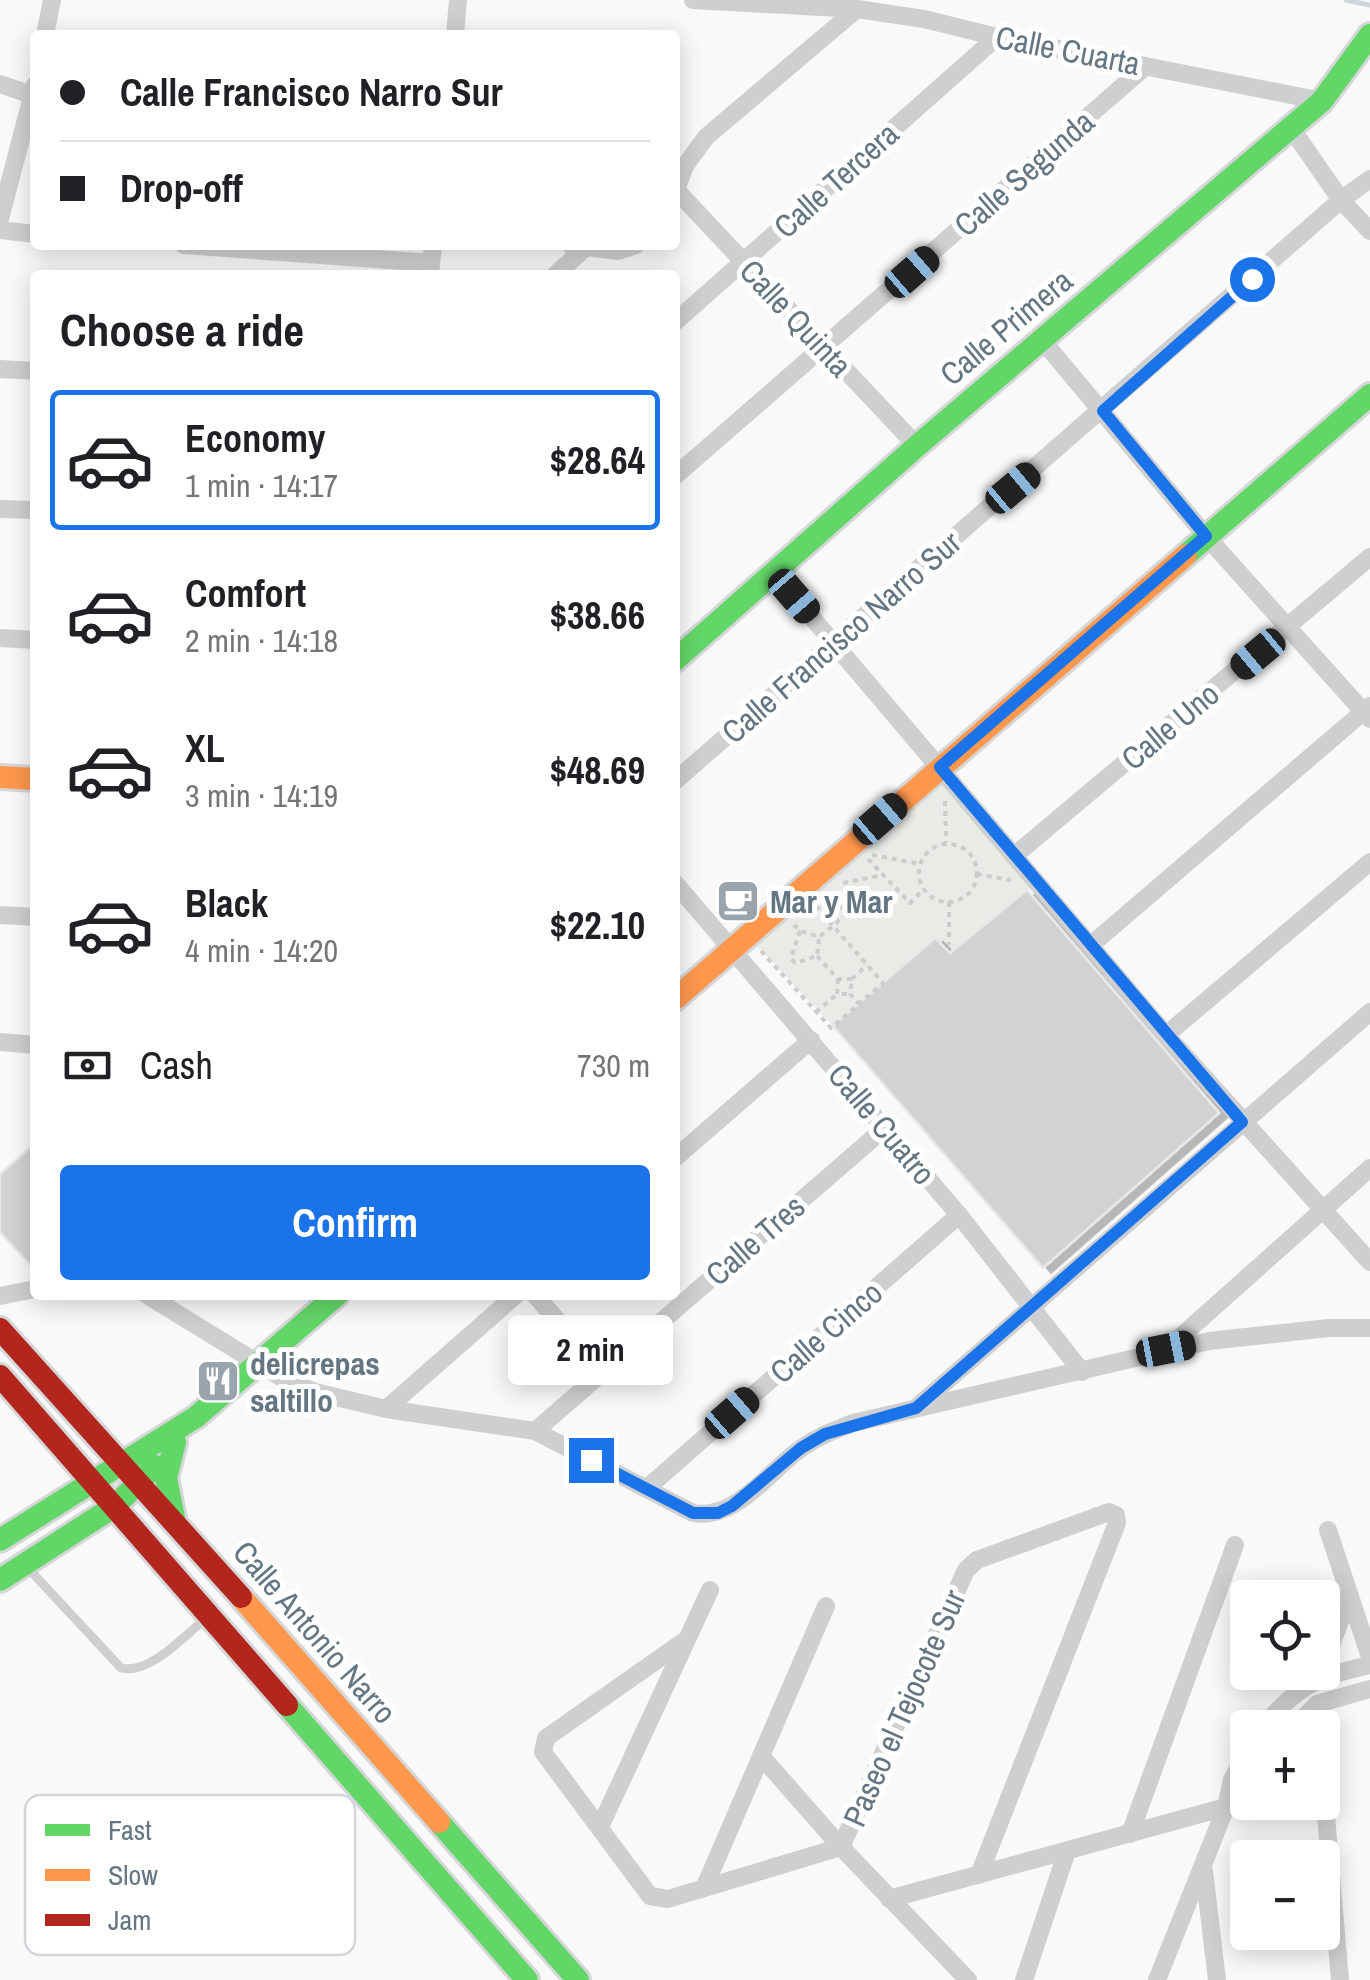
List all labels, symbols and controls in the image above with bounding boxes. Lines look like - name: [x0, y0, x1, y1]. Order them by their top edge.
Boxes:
- street label: Calle Cuarta: [992, 15, 1144, 85]
- text: Calle Francisco Narro Sur: [120, 67, 503, 118]
- street label: Calle Segunda: [945, 100, 1103, 246]
- street label: Calle Tercera: [764, 112, 908, 248]
- text: Drop-off: [120, 163, 243, 214]
- car: [880, 241, 944, 303]
- street label: Calle Quinta: [731, 250, 862, 386]
- route start: [1230, 257, 1275, 302]
- street label: Calle Primera: [931, 259, 1082, 395]
- text: Choose a ride: [60, 299, 304, 360]
- text: Economy: [185, 413, 325, 464]
- icon: car: [65, 415, 155, 505]
- text: $28.64: [550, 435, 645, 486]
- car: [980, 457, 1046, 519]
- text: 1 min · 14:17: [185, 464, 338, 507]
- street label: Calle Francisco Narro Sur: [712, 521, 970, 753]
- car: [763, 564, 825, 628]
- text: Comfort: [185, 568, 306, 619]
- icon: car: [65, 570, 155, 660]
- text: $38.66: [550, 590, 645, 641]
- text: 2 min · 14:18: [185, 619, 338, 662]
- car: [1225, 623, 1291, 685]
- street label: Calle Uno: [1112, 673, 1228, 779]
- text: XL: [185, 723, 225, 774]
- icon: car: [65, 725, 155, 815]
- text: $48.69: [550, 745, 645, 796]
- text: 3 min · 14:19: [185, 774, 338, 817]
- car: [848, 788, 912, 850]
- text: Black: [185, 878, 268, 929]
- cafe icon: Mar y Mar: [715, 878, 761, 924]
- icon: car: [65, 880, 155, 970]
- place label: Mar y Mar: [770, 880, 893, 923]
- text: $22.10: [550, 900, 645, 951]
- text: 4 min · 14:20: [185, 929, 338, 972]
- icon: cash: [60, 1038, 115, 1093]
- text: Cash: [140, 1040, 213, 1091]
- text: 730 m: [577, 1044, 650, 1087]
- street label: Calle Cuatro: [819, 1054, 945, 1194]
- button: Confirm: [60, 1165, 650, 1280]
- street label: Calle Tres: [696, 1185, 814, 1295]
- street label: Calle Cinco: [761, 1271, 891, 1393]
- callout: 2 min: [508, 1315, 674, 1385]
- text: 2 min: [556, 1328, 625, 1371]
- car: [1134, 1329, 1198, 1369]
- place label: delicrepas saltillo: [250, 1342, 380, 1422]
- restaurant icon: delicrepas saltillo: [195, 1358, 241, 1404]
- car: [700, 1382, 764, 1444]
- route end: [569, 1438, 614, 1483]
- street label: Calle Antonio Narro: [224, 1531, 406, 1733]
- map controls: [1230, 1580, 1340, 1950]
- button: locate: [1230, 1580, 1340, 1690]
- street label: Paseo el Tejocote Sur: [833, 1583, 976, 1833]
- button: +: [1230, 1710, 1340, 1820]
- legend: [25, 1795, 355, 1955]
- text: Fast: [108, 1811, 152, 1849]
- button: −: [1230, 1840, 1340, 1950]
- text: Slow: [108, 1856, 158, 1894]
- text: Jam: [108, 1901, 151, 1939]

